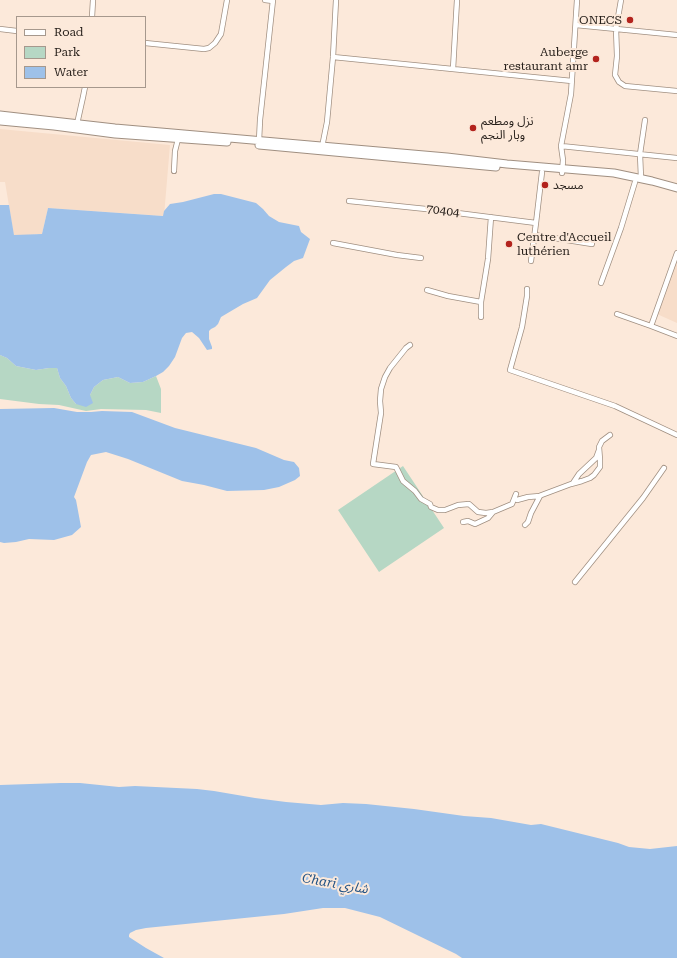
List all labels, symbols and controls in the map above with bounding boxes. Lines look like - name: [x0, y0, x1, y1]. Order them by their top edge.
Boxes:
- place label: ONECS: [579, 13, 622, 27]
- marker: ONECS: [625, 15, 635, 25]
- legend: [16, 16, 146, 88]
- text: Road: [54, 25, 83, 39]
- text: Park: [54, 45, 80, 59]
- place label: Auberge restaurant amr: [504, 45, 588, 73]
- marker: Auberge restaurant amr: [591, 54, 601, 64]
- text: Water: [54, 65, 88, 79]
- place label: نزل ومطعم وبار النجم: [481, 114, 534, 142]
- marker: نزل ومطعم وبار النجم: [468, 123, 478, 133]
- place label: مسجد: [553, 178, 584, 192]
- marker: مسجد: [540, 180, 550, 190]
- street label: 70404: [425, 202, 461, 220]
- place label: Centre d'Accueil luthérien: [517, 230, 611, 258]
- marker: Centre d'Accueil luthérien: [504, 239, 514, 249]
- water label: Chari شاري: [301, 871, 369, 897]

